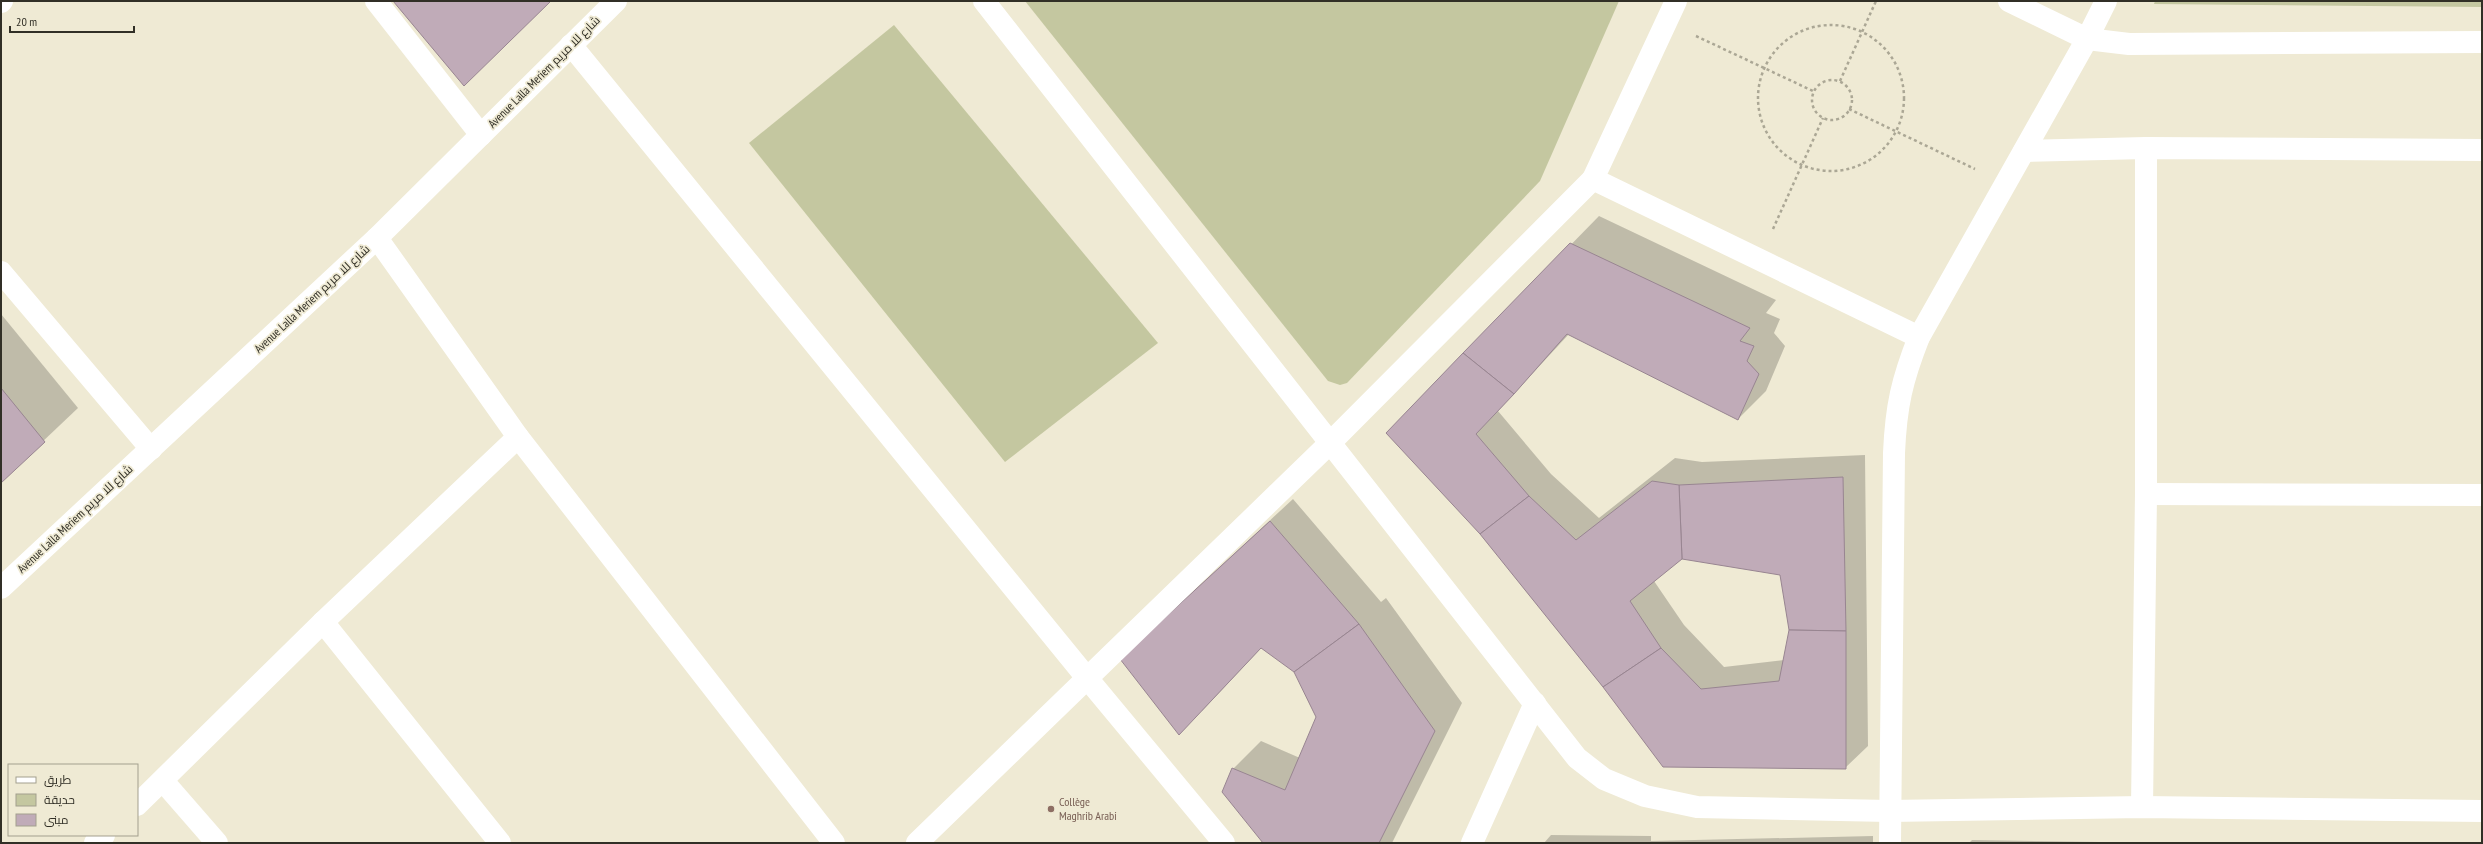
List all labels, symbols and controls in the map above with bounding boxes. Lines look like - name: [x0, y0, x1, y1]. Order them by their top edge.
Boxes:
- scale bar: [10, 8, 134, 34]
- street label: Avenue Lalla Meriem شارع للا مريم: [484, 12, 604, 132]
- text: 20 m: [16, 14, 37, 29]
- street label: Avenue Lalla Meriem شارع للا مريم: [251, 241, 373, 357]
- street label: Avenue Lalla Meriem شارع للا مريم: [14, 461, 136, 577]
- legend: [8, 764, 138, 836]
- text: طريق: [44, 772, 72, 787]
- text: حديقة: [44, 792, 75, 807]
- place label: Collège Maghrib Arabi: [1059, 794, 1117, 823]
- marker: Collège Maghrib Arabi: [1046, 804, 1056, 814]
- text: مبنى: [44, 812, 69, 827]

